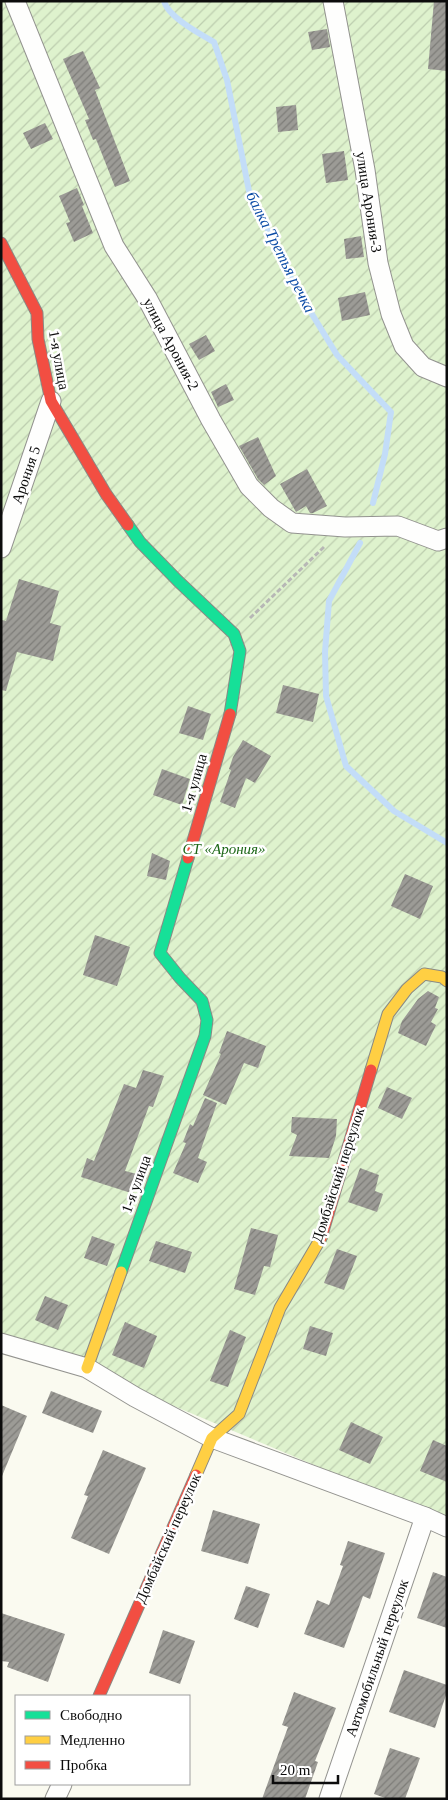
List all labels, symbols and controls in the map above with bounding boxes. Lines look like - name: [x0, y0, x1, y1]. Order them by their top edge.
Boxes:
- street label: улица Арония-3: [353, 150, 385, 254]
- water label: балка Третья речка: [242, 189, 319, 316]
- street label: улица Арония-2: [140, 295, 202, 393]
- street label: 1-я улица: [46, 329, 72, 391]
- street label: Арония 5: [9, 444, 43, 506]
- street label: 1-я улица: [178, 752, 210, 814]
- park label: СТ «Арония»: [182, 841, 266, 857]
- street label: Домбайский переулок: [309, 1105, 368, 1244]
- street label: 1-я улица: [118, 1153, 154, 1215]
- street label: Домбайский переулок: [132, 1470, 204, 1605]
- street label: Автомобильный переулок: [342, 1576, 412, 1739]
- legend: [15, 1695, 190, 1785]
- text: Свободно: [60, 1707, 122, 1723]
- text: Медленно: [60, 1732, 125, 1748]
- scale bar: [273, 1752, 338, 1784]
- text: Пробка: [60, 1757, 108, 1773]
- text: 20 m: [280, 1762, 311, 1778]

